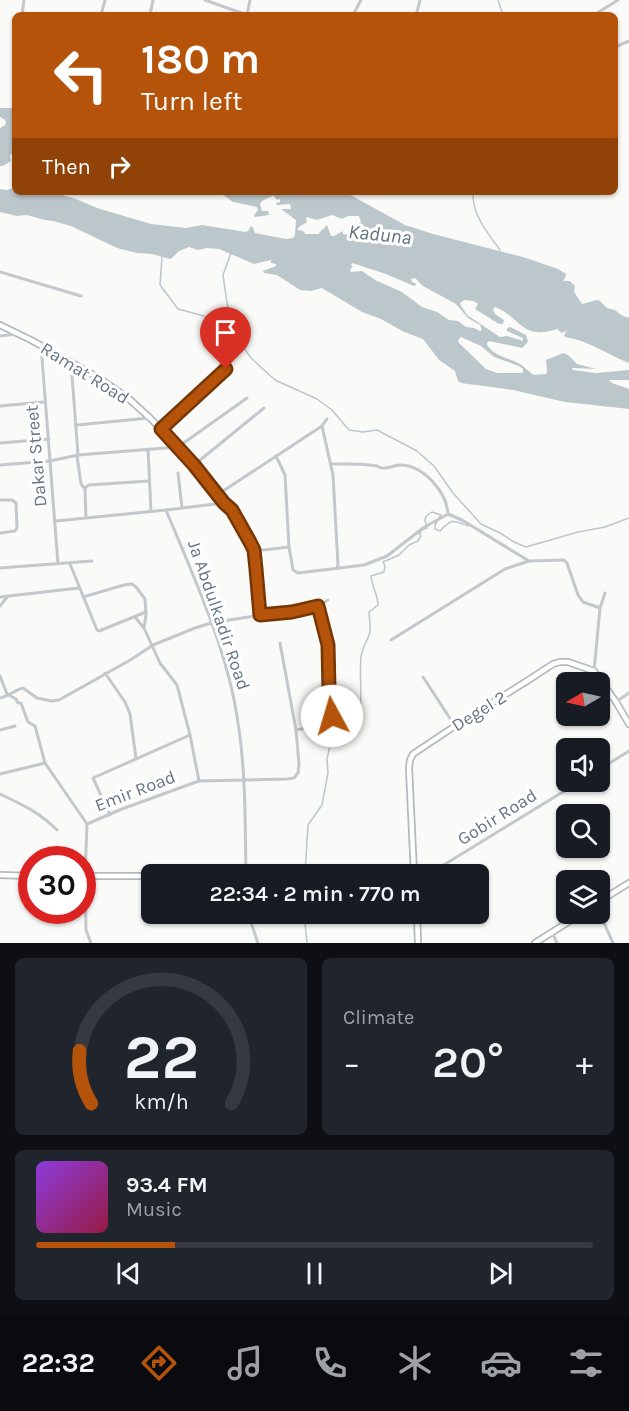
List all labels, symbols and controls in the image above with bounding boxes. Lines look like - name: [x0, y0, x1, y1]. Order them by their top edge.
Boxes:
- text: 180 m: [141, 34, 260, 84]
- icon: left: [42, 36, 120, 114]
- text: Turn left: [141, 85, 242, 117]
- icon: right: [103, 150, 136, 183]
- text: Then: [42, 154, 91, 180]
- water label: Kaduna: [347, 220, 413, 249]
- pin: [200, 307, 251, 369]
- icon: arrive: [209, 316, 242, 349]
- street label: Ramat Road: [37, 337, 133, 409]
- street label: Dakar Street: [21, 404, 51, 508]
- street label: Ja Abdulkadir Road: [183, 537, 255, 693]
- north arrow: [556, 672, 610, 726]
- map controls: [556, 672, 610, 924]
- position arrow: [300, 684, 364, 748]
- street label: Degel 2: [448, 686, 510, 736]
- button: sound: [556, 738, 610, 792]
- street label: Emir Road: [92, 766, 178, 816]
- street label: Gobir Road: [453, 784, 541, 850]
- button: search: [556, 804, 610, 858]
- speed limit sign: 30: [18, 846, 96, 924]
- button: layers: [556, 870, 610, 924]
- text: 22:34 · 2 min · 770 m: [210, 881, 420, 907]
- text: Climate: [343, 1006, 414, 1029]
- text: 22: [123, 1021, 199, 1094]
- text: 20°: [432, 1036, 504, 1088]
- text: −: [343, 1044, 360, 1082]
- text: +: [576, 1044, 593, 1082]
- text: km/h: [134, 1089, 188, 1114]
- text: 93.4 FM: [126, 1172, 208, 1198]
- text: Music: [126, 1198, 182, 1221]
- icon: previous: [112, 1257, 145, 1290]
- icon: pause: [298, 1257, 331, 1290]
- icon: next: [484, 1257, 517, 1290]
- icon: directions: [138, 1342, 180, 1384]
- icon: music: [224, 1342, 266, 1384]
- icon: phone: [309, 1342, 351, 1384]
- icon: climate: [394, 1342, 436, 1384]
- icon: car: [480, 1342, 522, 1384]
- icon: filters: [565, 1342, 607, 1384]
- text: 22:32: [22, 1347, 95, 1379]

